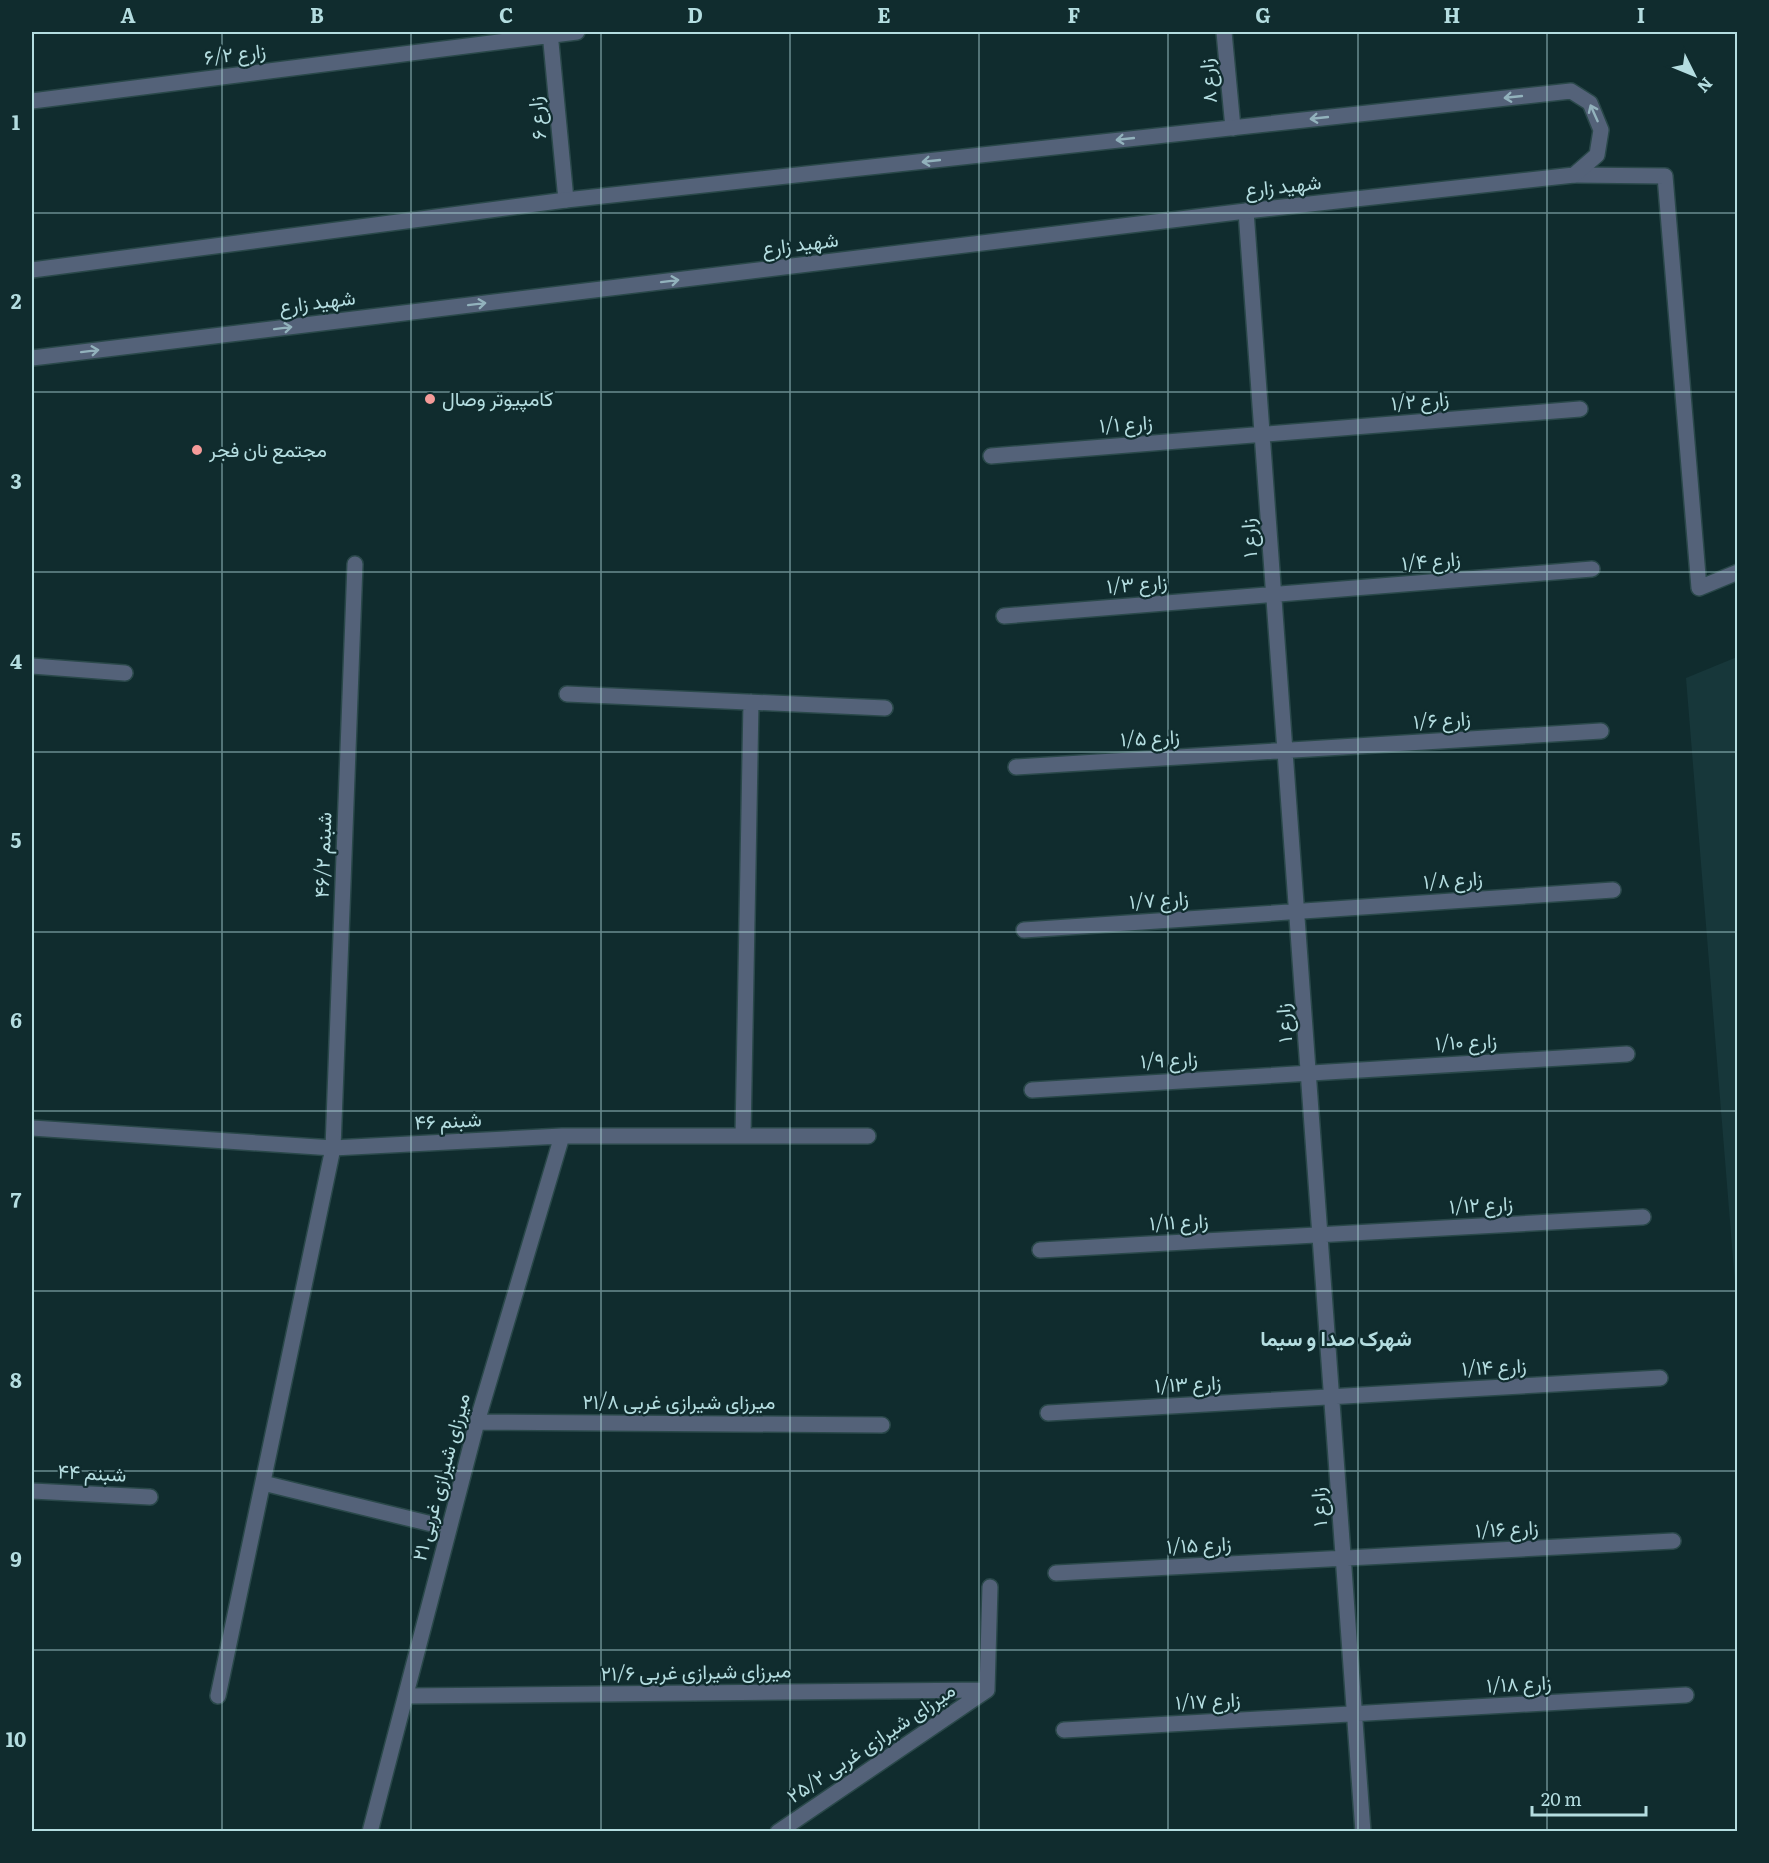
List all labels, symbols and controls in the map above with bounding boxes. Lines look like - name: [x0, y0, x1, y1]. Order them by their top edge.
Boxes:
- text: A: [120, 0, 136, 29]
- text: B: [310, 0, 324, 29]
- text: C: [499, 0, 513, 29]
- text: D: [687, 0, 703, 29]
- text: E: [877, 0, 891, 29]
- text: F: [1068, 0, 1081, 29]
- text: G: [1255, 0, 1271, 29]
- text: H: [1444, 0, 1460, 29]
- text: I: [1637, 0, 1645, 29]
- street label: ۶/۲ زارع: [202, 33, 268, 72]
- north arrow: [1664, 45, 1724, 105]
- street label: ۸ زارع: [1189, 57, 1224, 105]
- text: N: [1692, 73, 1719, 99]
- one-way arrow: [1503, 92, 1523, 103]
- street label: ۶ زارع: [518, 95, 553, 141]
- one-way arrow: [1588, 104, 1599, 122]
- text: 1: [12, 106, 20, 136]
- one-way arrow: [1309, 113, 1329, 124]
- one-way arrow: [1116, 134, 1135, 145]
- one-way arrow: [922, 155, 942, 166]
- street label: شهید زارع: [1243, 165, 1323, 204]
- street label: شهید زارع: [760, 222, 840, 263]
- one-way arrow: [660, 275, 680, 286]
- street label: شهید زارع: [277, 280, 357, 321]
- text: 2: [11, 285, 22, 315]
- one-way arrow: [466, 298, 486, 309]
- one-way arrow: [273, 322, 293, 333]
- one-way arrow: [79, 345, 99, 356]
- place label: کامپیوتر وصال: [442, 382, 554, 413]
- street label: ۱/۲ زارع: [1390, 382, 1450, 417]
- marker: کامپیوتر وصال: [423, 392, 437, 406]
- street label: ۱/۱ زارع: [1098, 405, 1154, 440]
- place label: مجتمع نان فجر: [208, 433, 327, 464]
- marker: مجتمع نان فجر: [190, 443, 204, 457]
- text: 3: [10, 465, 22, 495]
- street label: ۱ زارع: [1231, 518, 1264, 559]
- street label: ۱/۴ زارع: [1400, 541, 1462, 578]
- street label: ۱/۳ زارع: [1105, 564, 1169, 601]
- text: 4: [10, 645, 22, 675]
- street label: ۱/۶ زارع: [1412, 701, 1472, 736]
- street label: ۱/۵ زارع: [1119, 719, 1180, 754]
- street label: ۴۶/۲ شبنم: [305, 811, 337, 899]
- text: 5: [11, 824, 22, 854]
- street label: ۱/۸ زارع: [1422, 861, 1484, 896]
- street label: ۱/۷ زارع: [1128, 881, 1190, 916]
- street label: ۱ زارع: [1266, 1003, 1299, 1044]
- text: 6: [10, 1004, 22, 1034]
- street label: ۱/۱۰ زارع: [1434, 1023, 1498, 1058]
- street label: ۱/۹ زارع: [1139, 1042, 1198, 1075]
- street label: ۴۶ شبنم: [414, 1102, 482, 1136]
- text: 7: [11, 1184, 22, 1214]
- street label: ۱/۱۲ زارع: [1448, 1186, 1514, 1221]
- street label: ۱/۱۱ زارع: [1149, 1203, 1209, 1238]
- district label: شهرک صدا و سیما: [1260, 1321, 1412, 1352]
- street label: ۱/۱۴ زارع: [1461, 1348, 1527, 1383]
- text: 8: [10, 1364, 22, 1394]
- street label: ۱/۱۳ زارع: [1154, 1365, 1222, 1400]
- street label: ۲۱/۸ میرزای شیرازی غربی: [583, 1385, 775, 1415]
- street label: ۲۱ میرزای شیرازی غربی: [402, 1389, 476, 1564]
- street label: شبنم ۴۴: [57, 1454, 127, 1488]
- street label: ۱ زارع: [1301, 1487, 1334, 1528]
- street label: ۱/۱۶ زارع: [1475, 1510, 1539, 1545]
- street label: ۱/۱۵ زارع: [1166, 1526, 1232, 1561]
- text: 9: [10, 1543, 22, 1573]
- street label: ۲۱/۶ میرزای شیرازی غربی: [600, 1653, 792, 1687]
- street label: ۱/۱۸ زارع: [1486, 1665, 1552, 1700]
- street label: ۲۵/۲ میرزای شیرازی غربی: [780, 1674, 960, 1809]
- street label: ۱/۱۷ زارع: [1175, 1682, 1241, 1717]
- text: 10: [6, 1723, 26, 1753]
- scale bar: [1532, 1779, 1646, 1817]
- text: 20 m: [1541, 1785, 1582, 1812]

